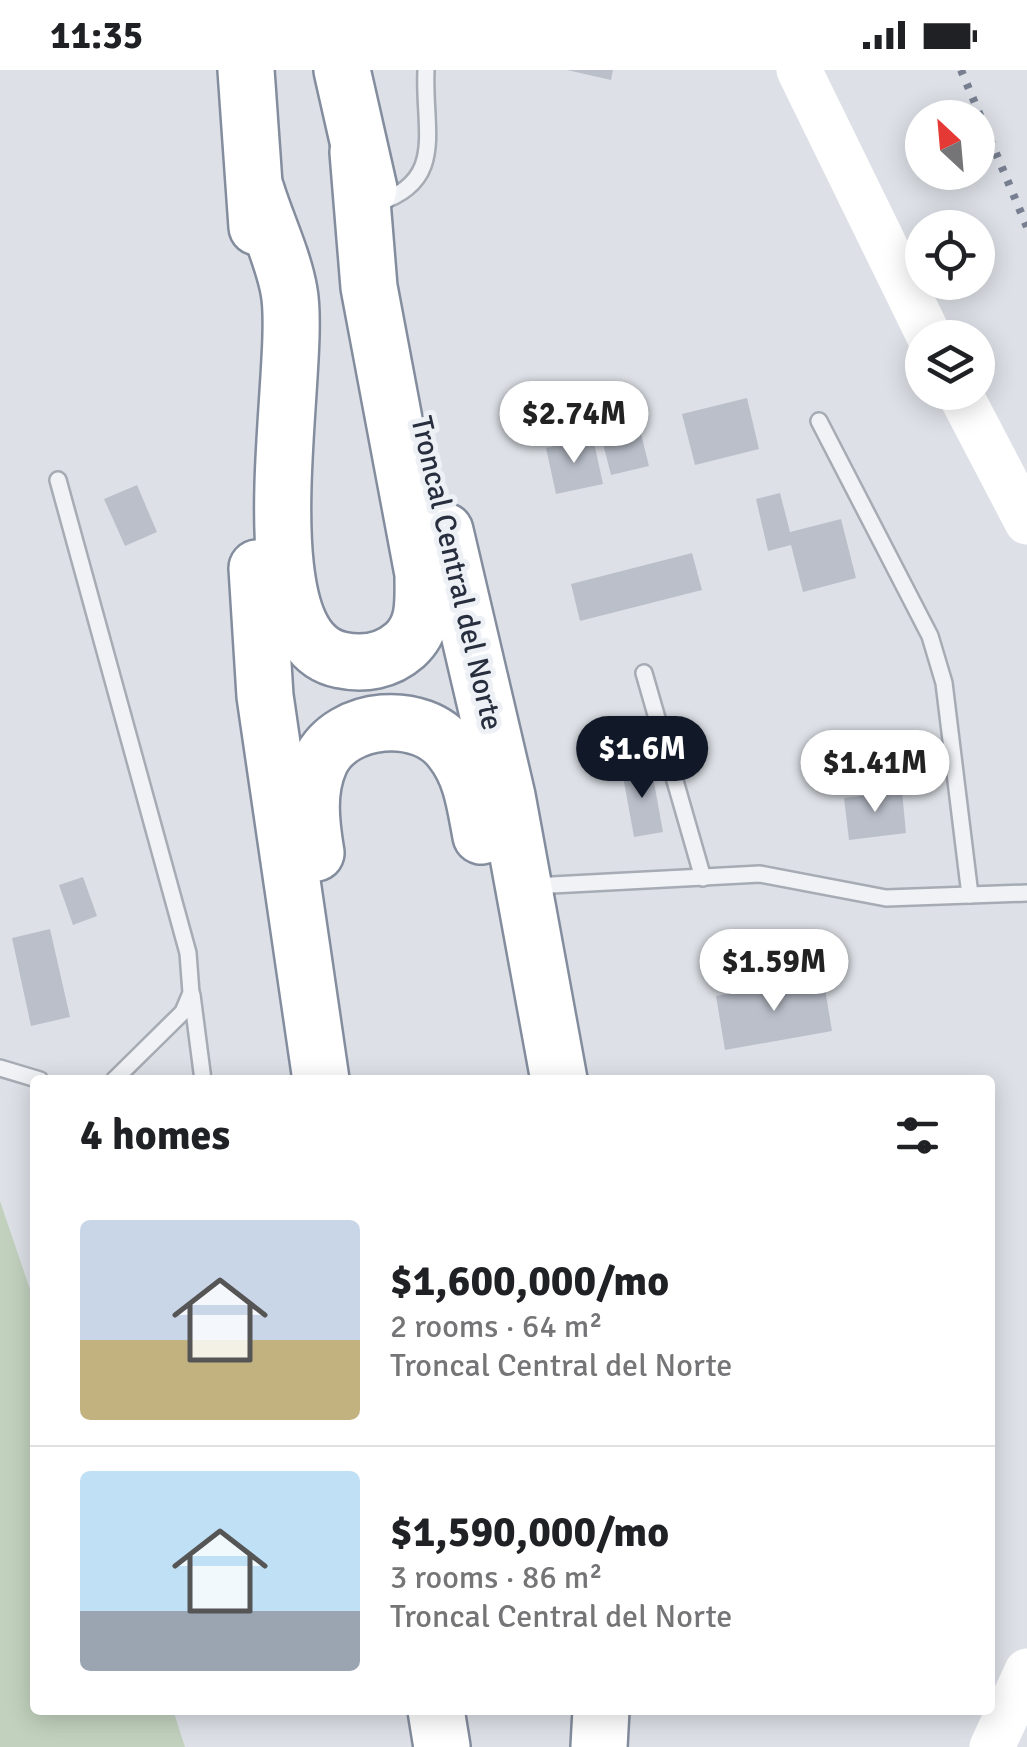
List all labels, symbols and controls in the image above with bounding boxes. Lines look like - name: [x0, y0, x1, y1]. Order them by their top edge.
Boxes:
- text: 11:35: [50, 12, 143, 59]
- north arrow: [905, 100, 995, 190]
- map controls: [905, 100, 995, 410]
- button: locate: [905, 210, 995, 300]
- button: layers: [905, 320, 995, 410]
- pin: $2.74M: [493, 381, 655, 466]
- text: $2.74M: [522, 394, 626, 433]
- street label: Troncal Central del Norte: [402, 413, 511, 734]
- pin: $1.6M: [572, 716, 712, 801]
- text: $1.6M: [598, 729, 686, 768]
- pin: $1.41M: [794, 730, 956, 815]
- text: $1.41M: [823, 743, 927, 782]
- pin: $1.59M: [693, 929, 855, 1014]
- text: $1.59M: [722, 942, 826, 981]
- icon: filters: [890, 1108, 945, 1163]
- text: 4 homes: [80, 1110, 230, 1161]
- text: $1,600,000/mo: [390, 1256, 669, 1307]
- icon: home: [160, 1260, 280, 1380]
- text: 2 rooms · 64 m²: [390, 1307, 603, 1346]
- text: Troncal Central del Norte: [390, 1346, 732, 1385]
- text: $1,590,000/mo: [390, 1507, 669, 1558]
- icon: home: [160, 1511, 280, 1631]
- text: 3 rooms · 86 m²: [390, 1558, 603, 1597]
- text: Troncal Central del Norte: [390, 1597, 732, 1636]

